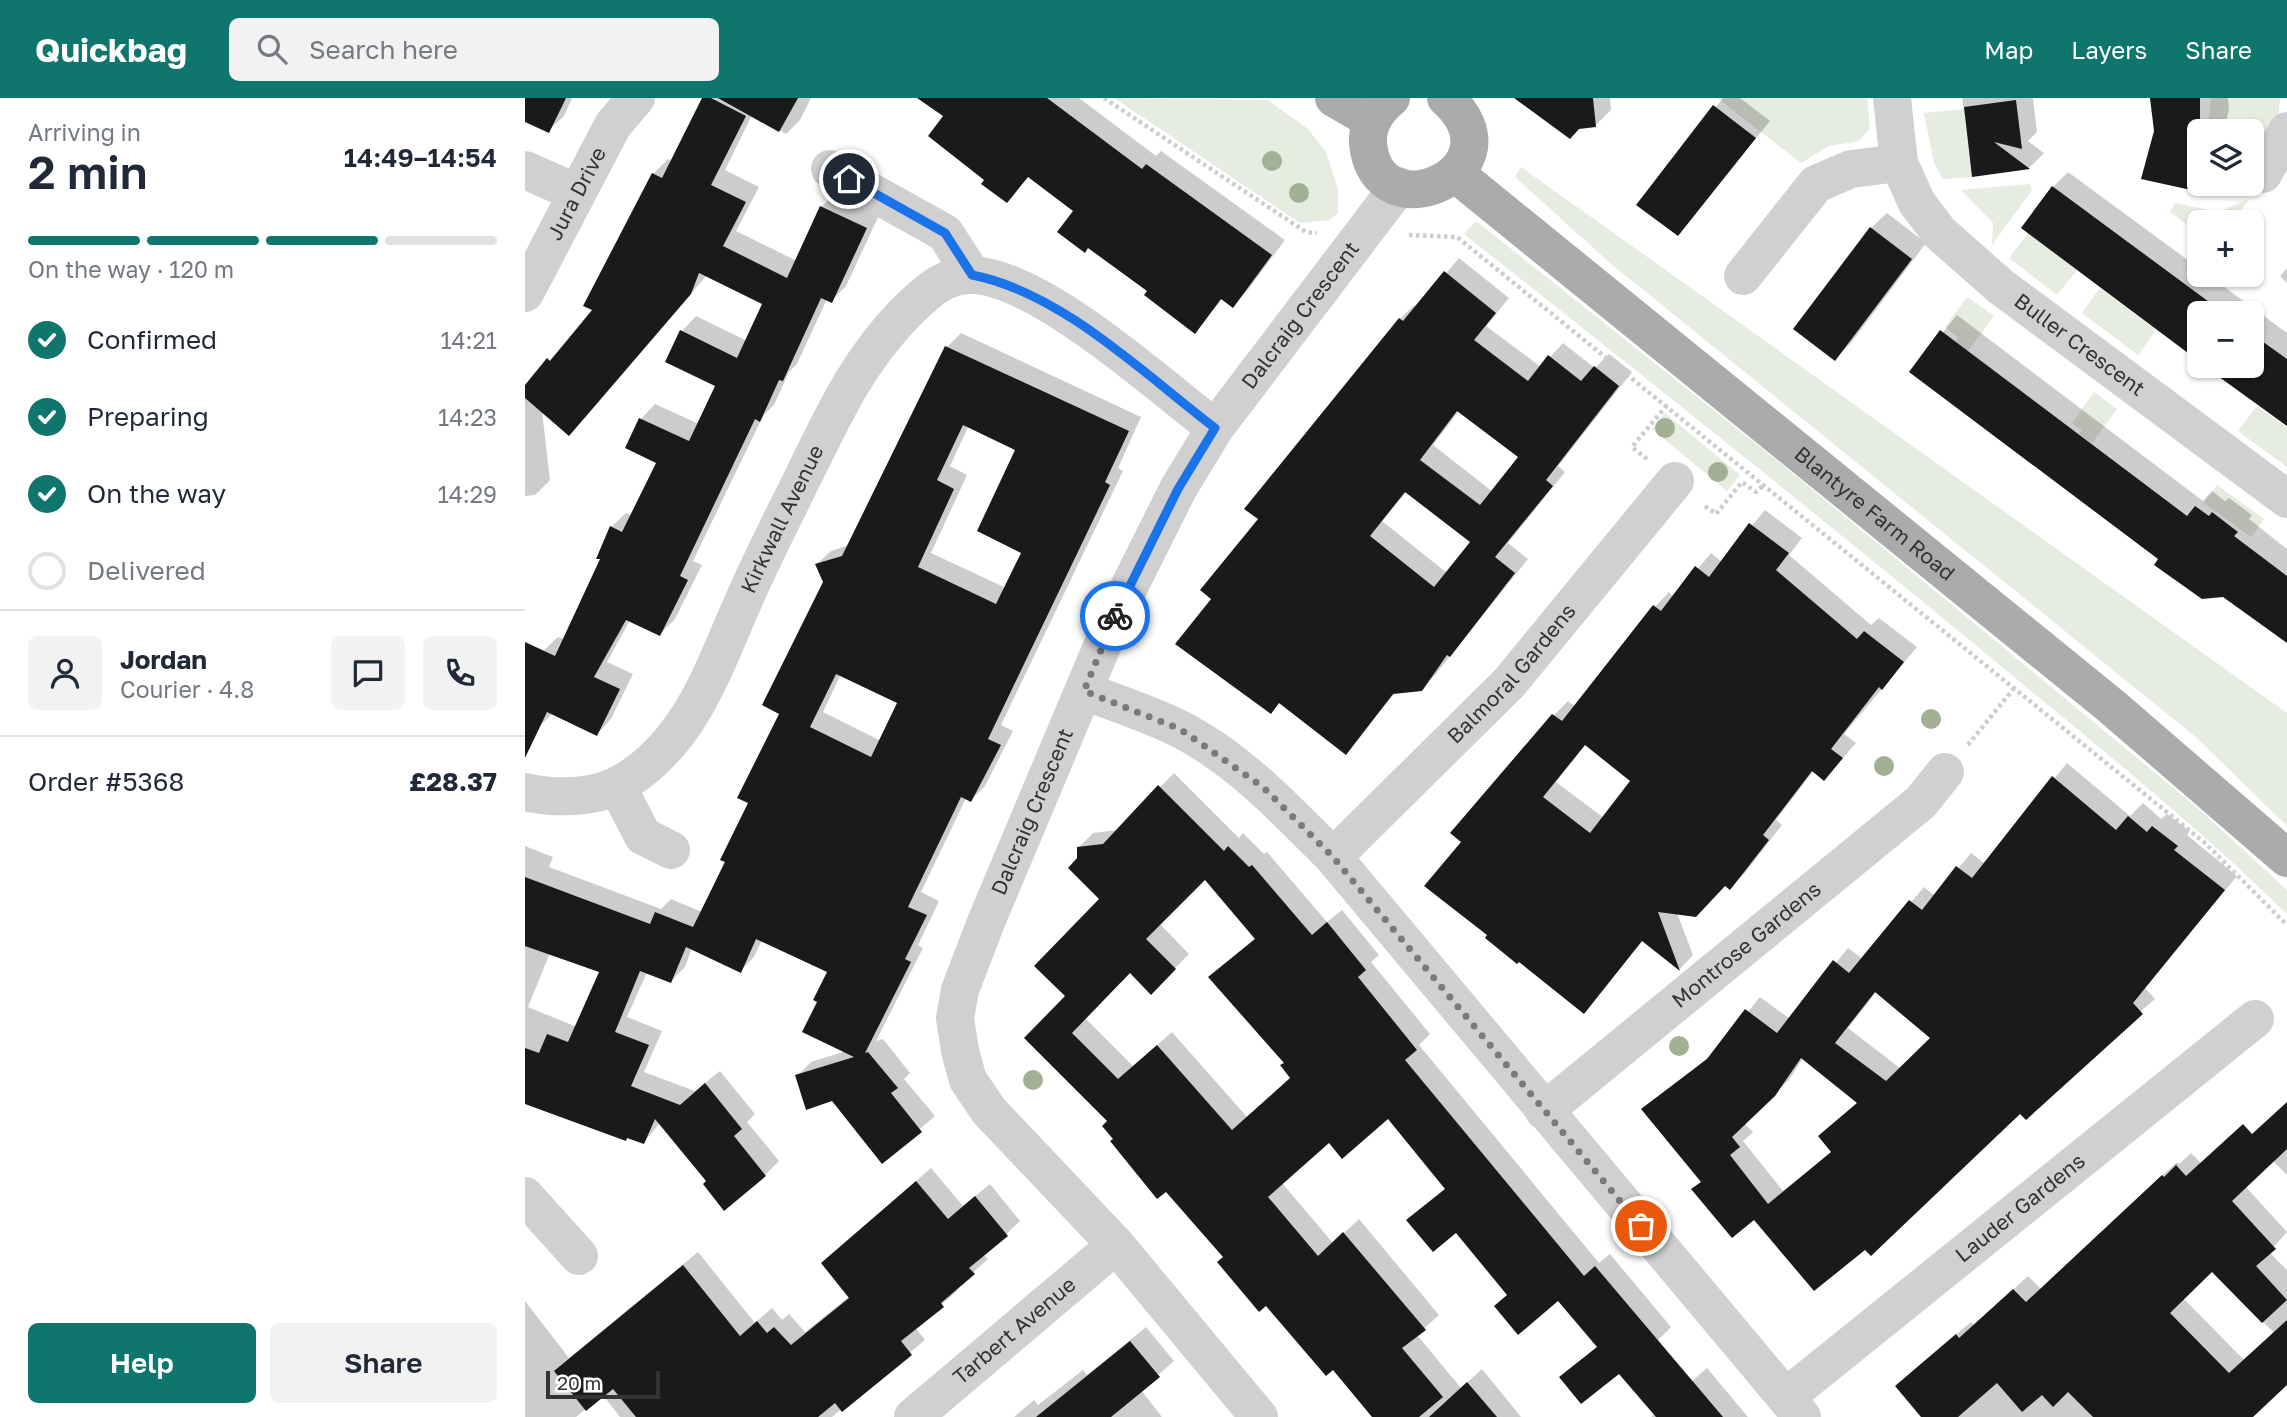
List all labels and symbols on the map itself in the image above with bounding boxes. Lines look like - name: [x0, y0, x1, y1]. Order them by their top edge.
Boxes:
- street label: Jura Drive: [541, 142, 611, 244]
- pin: [819, 149, 879, 209]
- street label: Dalcraig Crescent: [1235, 236, 1364, 394]
- street label: Buller Crescent: [2010, 287, 2150, 401]
- street label: Kirkwall Avenue: [735, 440, 829, 597]
- street label: Blantyre Farm Road: [1790, 440, 1960, 586]
- courier: [1080, 581, 1150, 651]
- street label: Balmoral Gardens: [1441, 598, 1581, 749]
- street label: Dalcraig Crescent: [985, 724, 1078, 899]
- street label: Montrose Gardens: [1666, 876, 1826, 1013]
- street label: Lauder Gardens: [1950, 1147, 2090, 1267]
- pin: [1611, 1196, 1671, 1256]
- street label: Tarbert Avenue: [947, 1271, 1081, 1390]
- scale bar: [546, 1368, 660, 1400]

